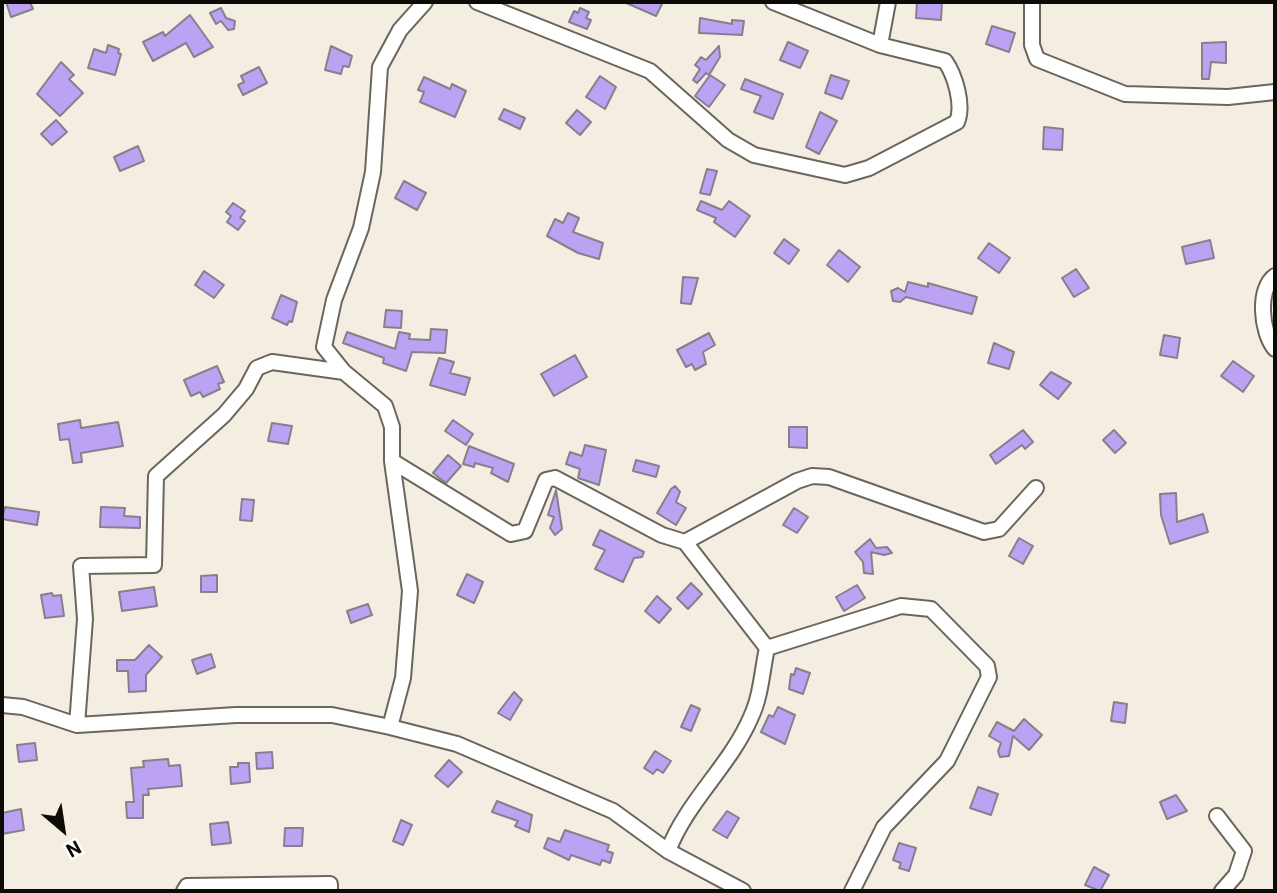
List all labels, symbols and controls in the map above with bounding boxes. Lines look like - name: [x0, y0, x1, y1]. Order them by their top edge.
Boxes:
- north arrow: [28, 795, 98, 865]
- text: N: [62, 835, 85, 862]

